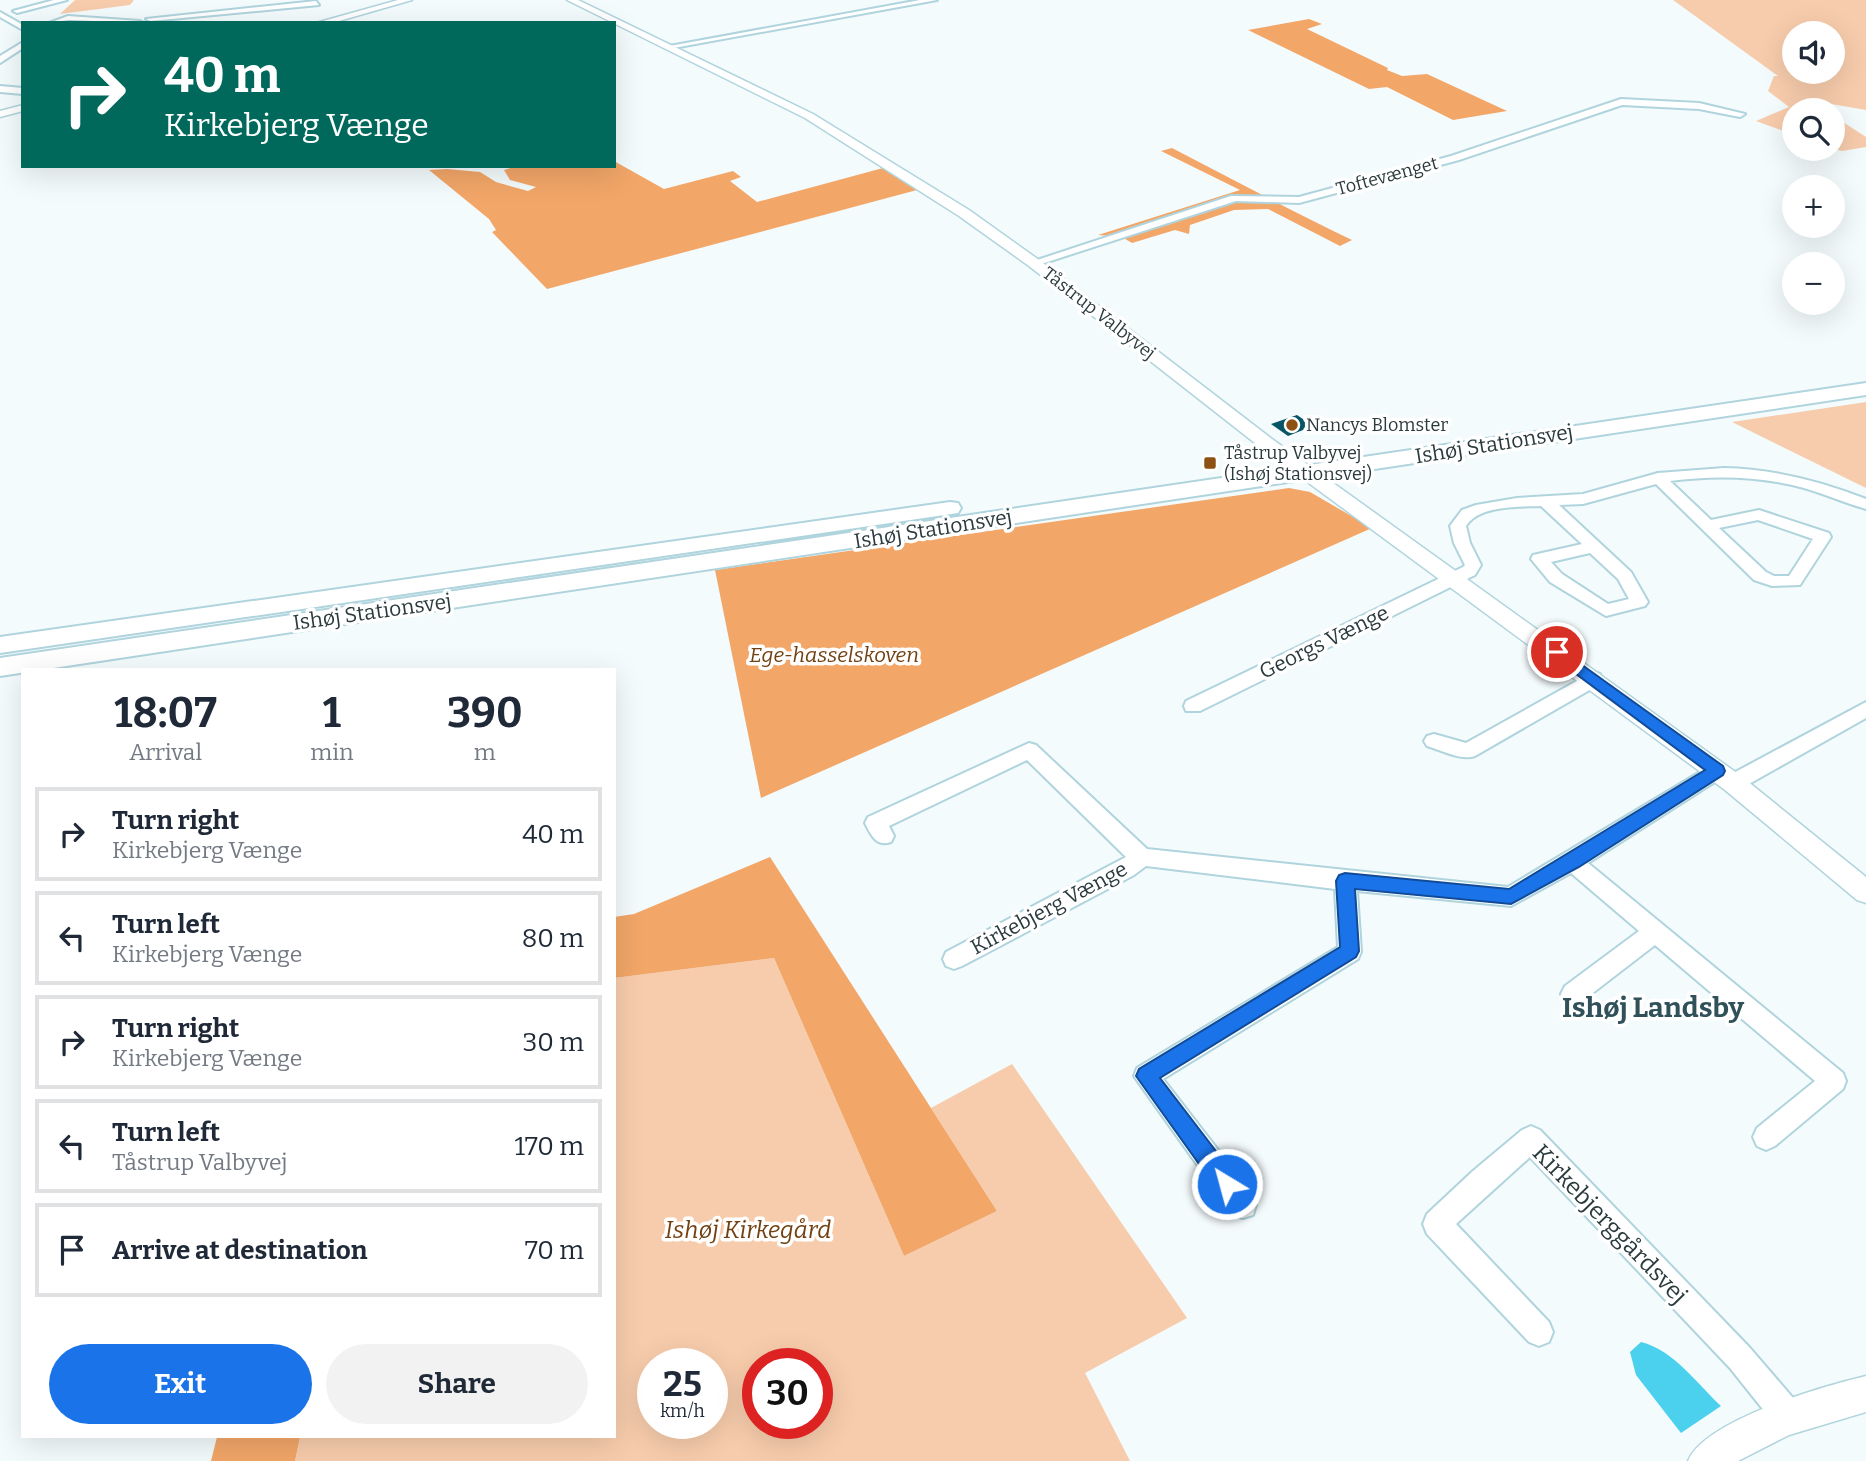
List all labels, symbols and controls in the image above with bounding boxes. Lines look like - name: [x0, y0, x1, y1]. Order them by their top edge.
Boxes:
- map controls: [1782, 21, 1845, 315]
- button: sound: [1782, 21, 1845, 84]
- text: 40 m: [164, 46, 281, 105]
- icon: right: [49, 49, 140, 140]
- button: search: [1782, 98, 1845, 161]
- text: Kirkebjerg Vænge: [164, 106, 429, 144]
- street label: Toftevænget: [1334, 152, 1441, 200]
- button: +: [1782, 175, 1845, 238]
- button: −: [1782, 252, 1845, 315]
- street label: Tåstrup Valbyvej: [1038, 262, 1160, 364]
- place label: Nancys Blomster: [1306, 414, 1448, 436]
- marker: Nancys Blomster: [1284, 417, 1300, 433]
- street label: Ishøj Stationsvej: [1413, 419, 1575, 469]
- place label: Tåstrup Valbyvej (Ishøj Stationsvej): [1224, 442, 1372, 485]
- marker: Tåstrup Valbyvej (Ishøj Stationsvej): [1202, 455, 1218, 471]
- street label: Ishøj Stationsvej: [852, 504, 1014, 554]
- street label: Ishøj Stationsvej: [291, 588, 453, 636]
- street label: Georgs Vænge: [1255, 599, 1393, 685]
- pin: [1527, 622, 1587, 682]
- icon: arrive: [1538, 633, 1576, 671]
- park label: Ege-hasselskoven: [749, 642, 919, 668]
- text: 18:07: [114, 688, 217, 738]
- text: 1: [323, 688, 341, 738]
- text: 390: [447, 688, 523, 738]
- text: Arrival: [129, 738, 202, 766]
- text: min: [310, 738, 354, 766]
- text: m: [474, 738, 496, 766]
- text: Turn right: [112, 805, 239, 836]
- icon: right: [53, 815, 91, 853]
- text: 40 m: [522, 819, 584, 850]
- text: Kirkebjerg Vænge: [112, 836, 302, 864]
- street label: Kirkebjerg Vænge: [966, 856, 1132, 960]
- text: Turn left: [112, 909, 220, 940]
- icon: left: [53, 919, 91, 957]
- text: 80 m: [522, 923, 584, 954]
- text: Kirkebjerg Vænge: [112, 940, 302, 968]
- district label: Ishøj Landsby: [1562, 991, 1745, 1024]
- text: Turn right: [112, 1013, 239, 1044]
- icon: right: [53, 1023, 91, 1061]
- text: 30 m: [523, 1027, 584, 1058]
- text: Kirkebjerg Vænge: [112, 1044, 302, 1072]
- text: Turn left: [112, 1117, 220, 1148]
- icon: left: [53, 1127, 91, 1165]
- text: 170 m: [514, 1131, 584, 1162]
- street label: Kirkebjerggårdsvej: [1527, 1139, 1693, 1309]
- position arrow: [1190, 1147, 1264, 1221]
- text: Tåstrup Valbyvej: [112, 1148, 288, 1176]
- park label: Ishøj Kirkegård: [665, 1216, 831, 1244]
- icon: arrive: [53, 1231, 91, 1269]
- text: Arrive at destination: [112, 1235, 367, 1266]
- text: 70 m: [525, 1235, 584, 1266]
- button: Exit: [49, 1344, 312, 1424]
- button: Share: [326, 1344, 588, 1424]
- speed limit sign: 30: [742, 1348, 833, 1439]
- text: 25: [663, 1363, 702, 1405]
- text: km/h: [660, 1400, 705, 1422]

